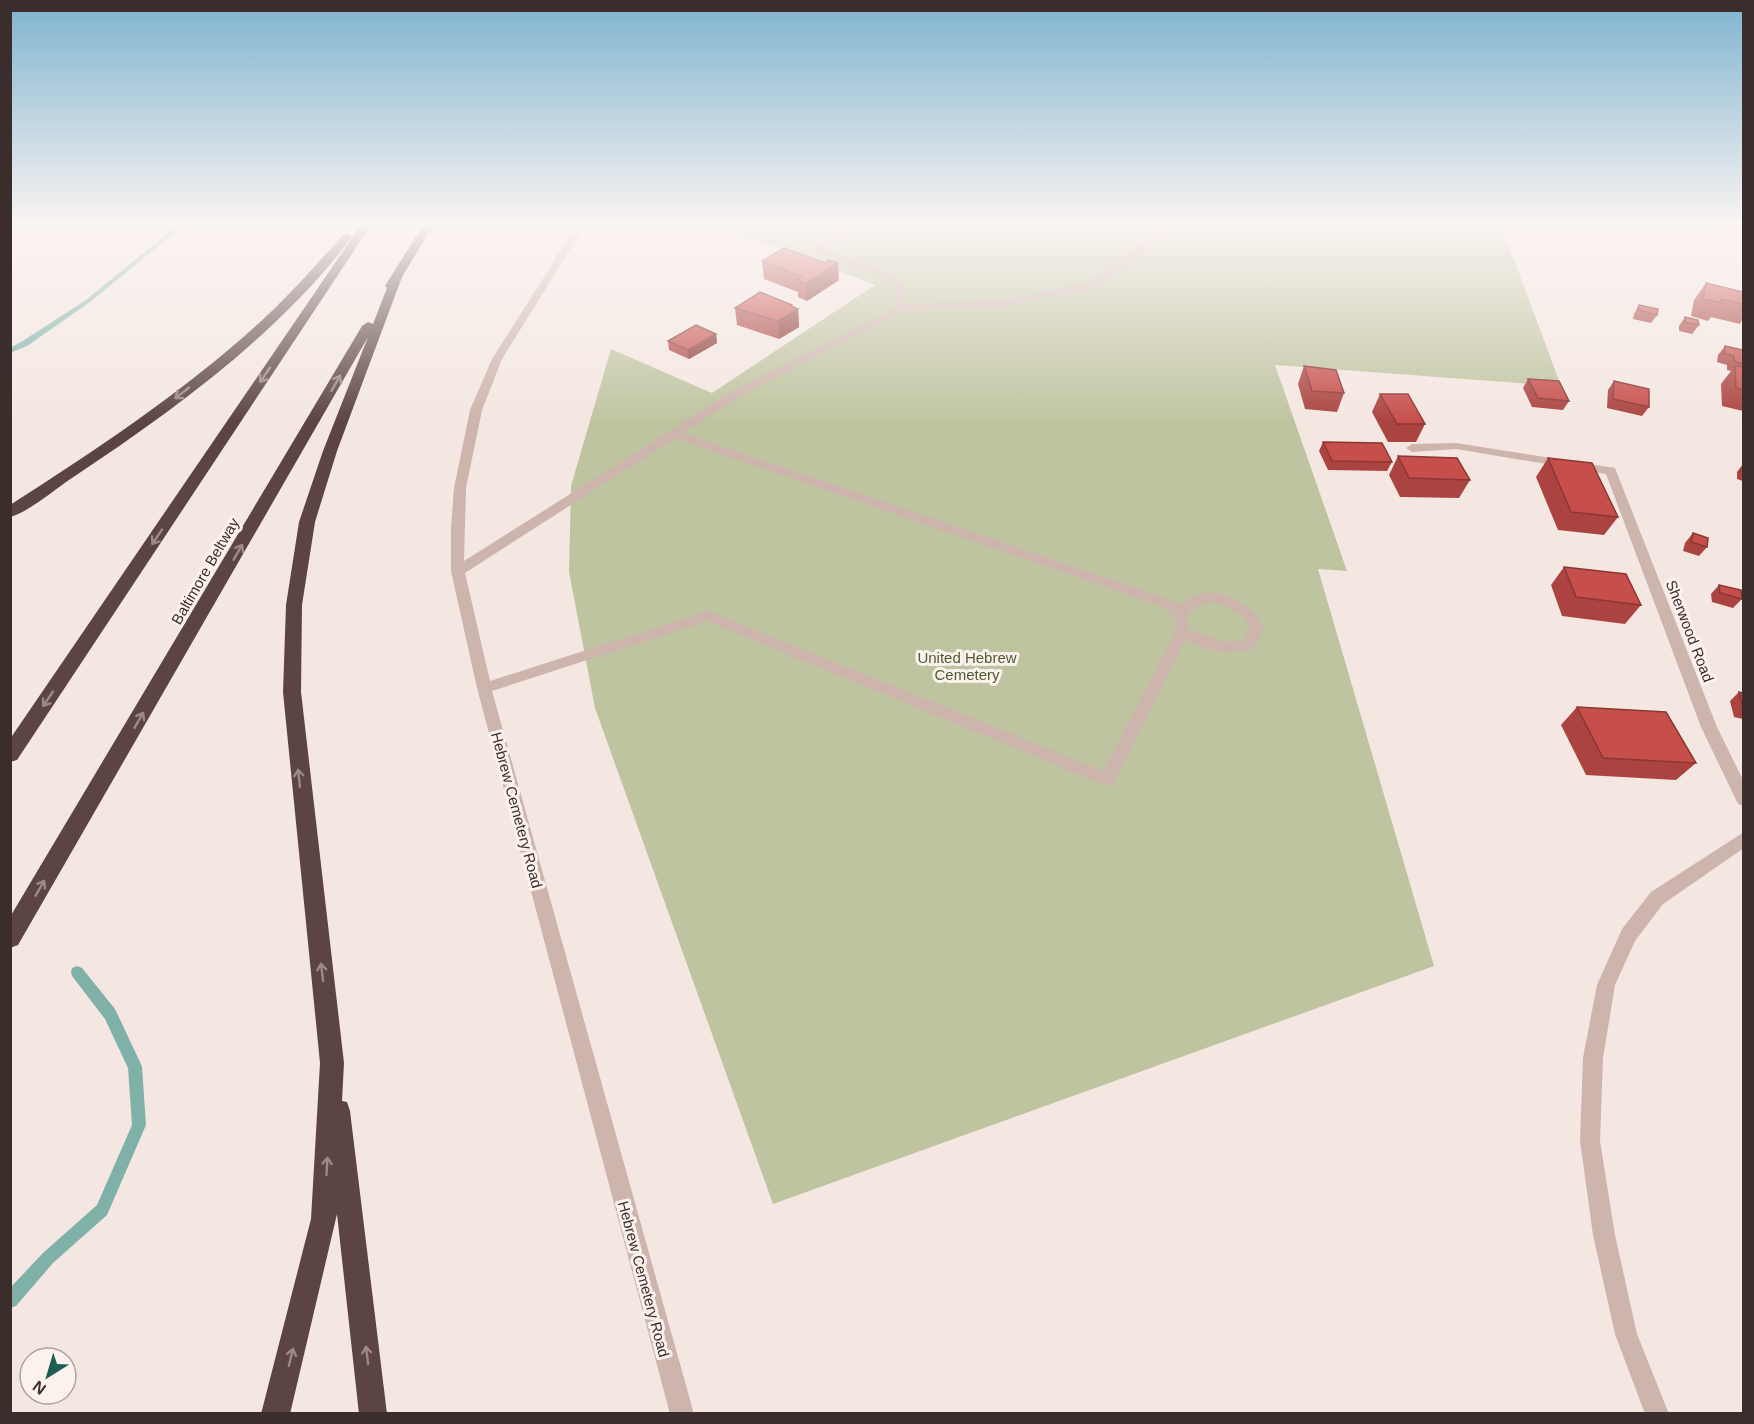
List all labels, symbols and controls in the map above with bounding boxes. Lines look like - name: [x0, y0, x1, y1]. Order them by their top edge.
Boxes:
- one-way arrow: [259, 367, 272, 384]
- one-way arrow: [330, 375, 342, 392]
- one-way arrow: [175, 386, 191, 399]
- street label: Baltimore Beltway: [168, 514, 243, 627]
- one-way arrow: [150, 528, 162, 545]
- one-way arrow: [233, 543, 244, 561]
- street label: Sherwood Road: [1663, 578, 1717, 684]
- park label: United Hebrew Cemetery: [917, 649, 1017, 683]
- one-way arrow: [42, 690, 54, 707]
- one-way arrow: [133, 712, 145, 729]
- street label: Hebrew Cemetery Road: [488, 730, 546, 890]
- one-way arrow: [294, 769, 305, 789]
- one-way arrow: [34, 880, 46, 897]
- one-way arrow: [316, 962, 327, 982]
- one-way arrow: [321, 1157, 332, 1177]
- street label: Hebrew Cemetery Road: [615, 1199, 673, 1359]
- north arrow: [18, 1346, 78, 1406]
- one-way arrow: [361, 1346, 372, 1366]
- one-way arrow: [285, 1348, 297, 1367]
- text: N: [30, 1377, 49, 1398]

